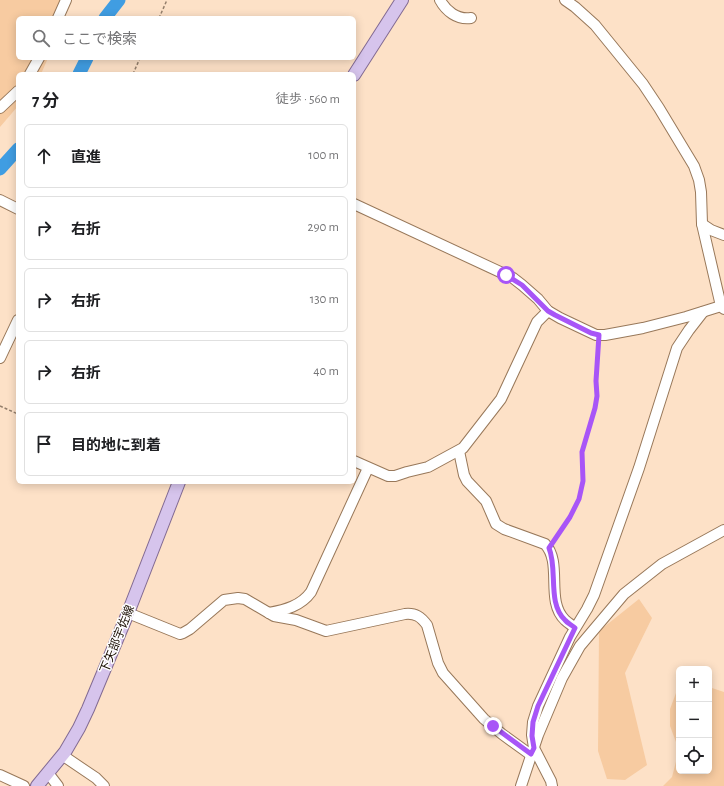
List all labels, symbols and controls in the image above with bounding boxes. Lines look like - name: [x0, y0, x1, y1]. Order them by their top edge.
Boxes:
- search box: [16, 16, 356, 60]
- icon: search: [30, 27, 52, 49]
- text: ここで検索: [62, 32, 137, 47]
- text: 7 分: [32, 92, 59, 109]
- text: 徒歩 · 560 m: [276, 93, 340, 106]
- icon: ahead: [33, 145, 55, 167]
- text: 100 m: [308, 149, 339, 162]
- text: 直進: [71, 150, 101, 165]
- icon: right: [33, 217, 55, 239]
- text: 290 m: [308, 221, 339, 234]
- text: 右折: [71, 222, 101, 237]
- route start: [497, 266, 515, 284]
- icon: right: [33, 289, 55, 311]
- text: 130 m: [310, 293, 339, 306]
- text: 右折: [71, 294, 101, 309]
- icon: right: [33, 361, 55, 383]
- text: 40 m: [313, 365, 339, 378]
- text: 右折: [71, 366, 101, 381]
- icon: arrive: [33, 433, 55, 455]
- text: 目的地に到着: [71, 438, 161, 453]
- street label: 下矢部宇佐線: [97, 603, 136, 675]
- map controls: [676, 666, 712, 774]
- button: +: [676, 666, 712, 702]
- button: −: [676, 702, 712, 738]
- route end: [484, 717, 502, 735]
- button: locate: [676, 738, 712, 774]

